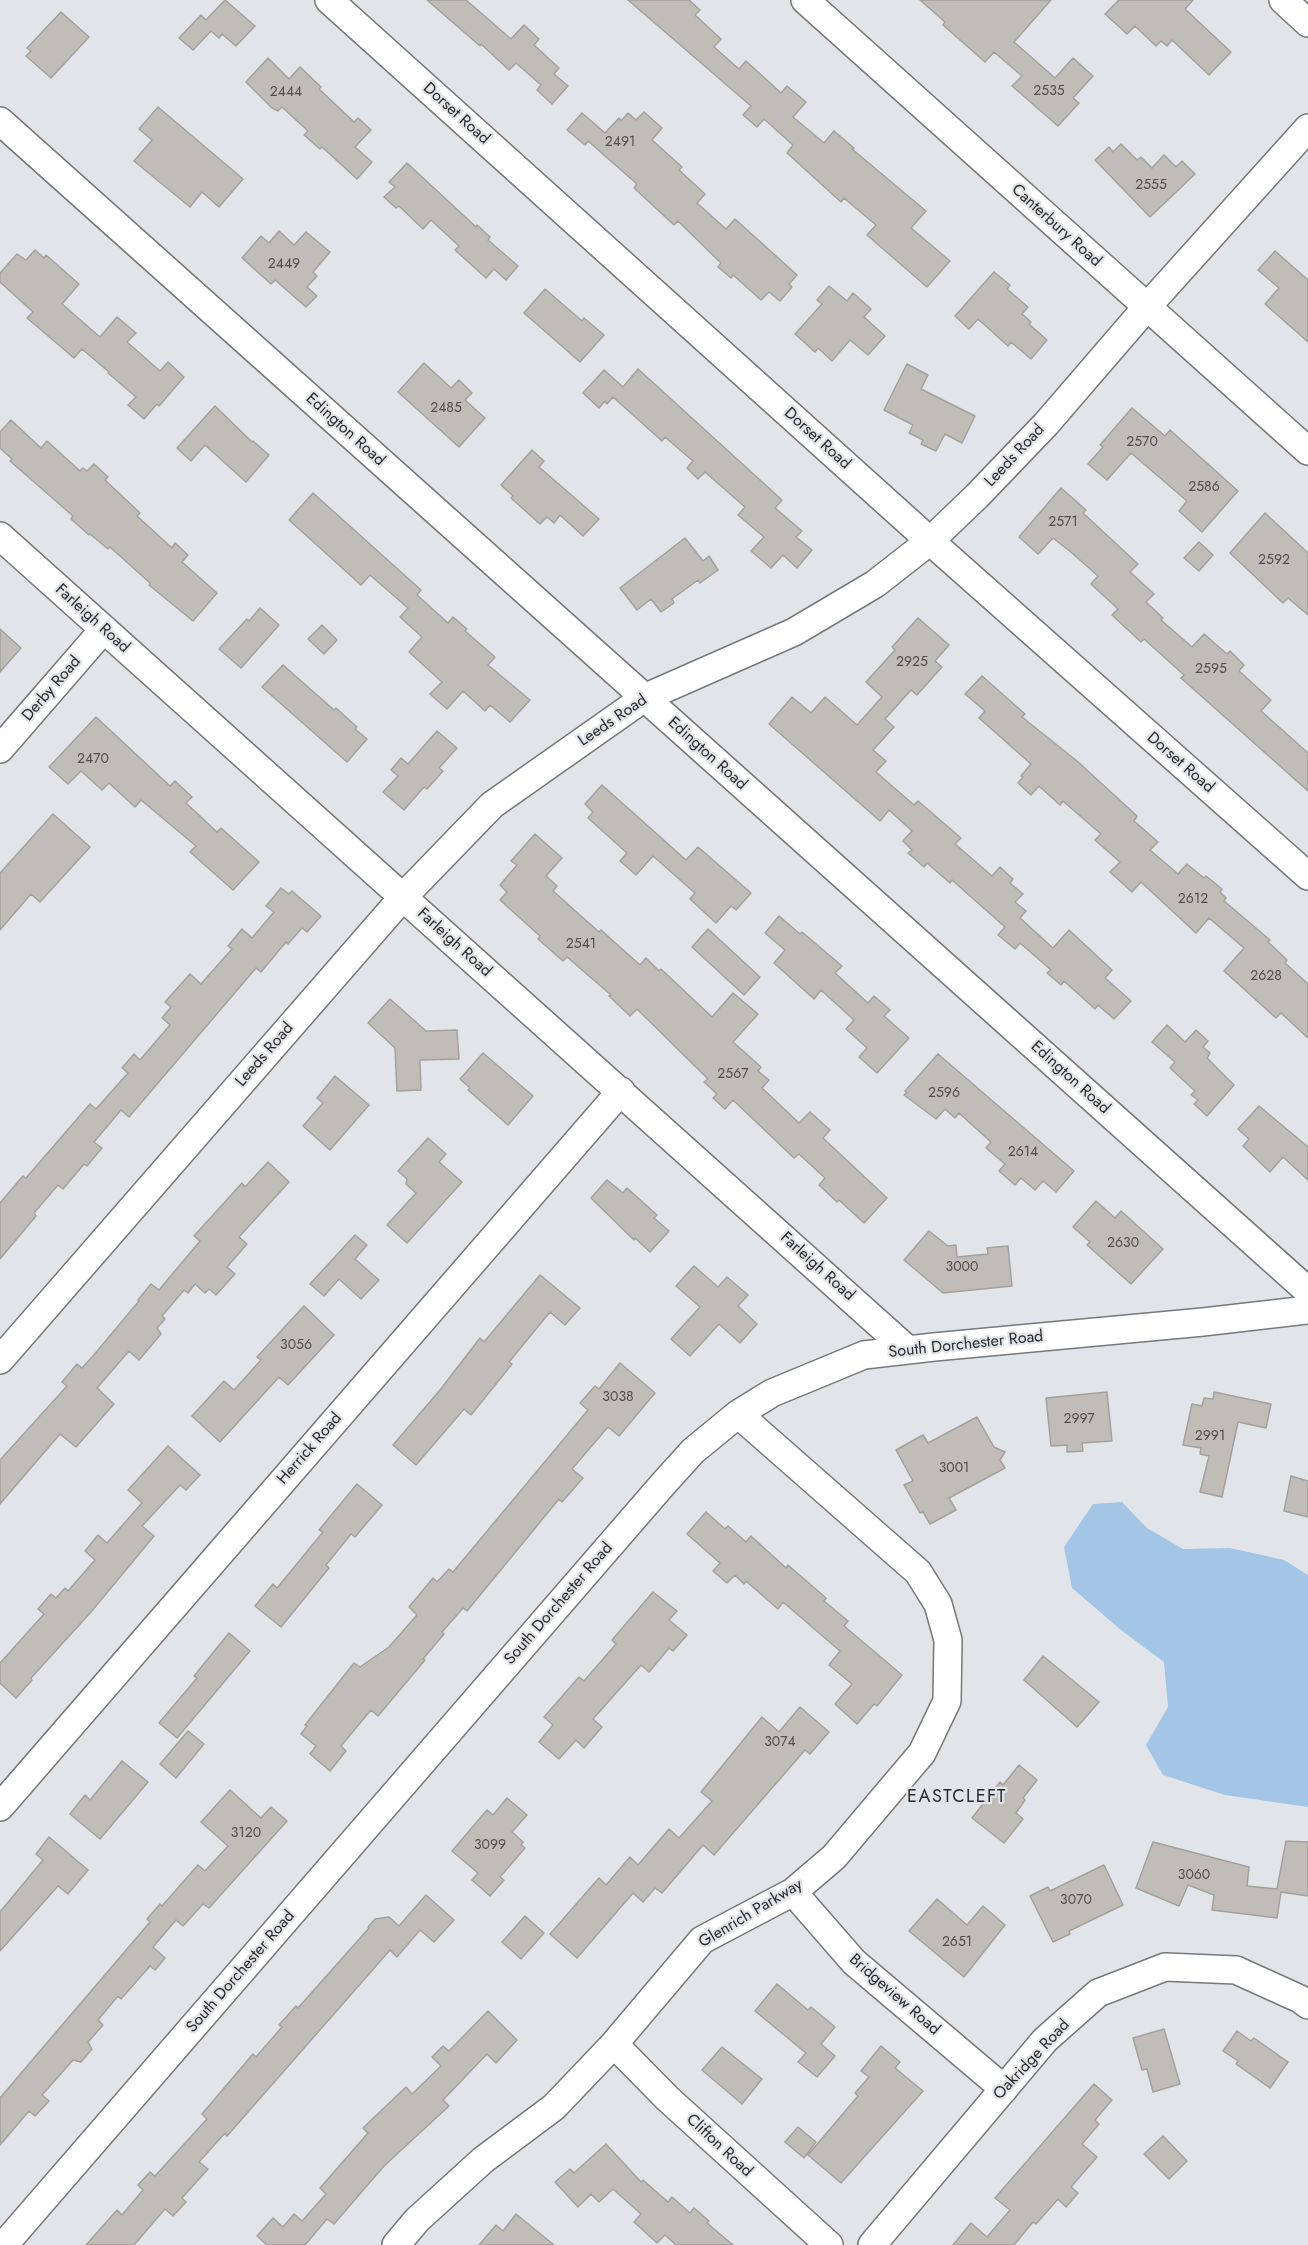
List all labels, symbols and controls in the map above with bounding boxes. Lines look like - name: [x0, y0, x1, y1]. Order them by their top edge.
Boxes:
- street label: Dorset Road: [419, 79, 493, 149]
- house number: 2535: [1033, 84, 1065, 100]
- house number: 2444: [270, 85, 302, 101]
- house number: 2491: [605, 135, 635, 151]
- house number: 2555: [1135, 178, 1167, 194]
- street label: Canterbury Road: [1007, 181, 1105, 271]
- house number: 2449: [268, 257, 300, 273]
- street label: Edington Road: [301, 389, 389, 471]
- house number: 2485: [430, 401, 462, 417]
- street label: Dorset Road: [780, 404, 854, 474]
- street label: Leeds Road: [981, 421, 1049, 491]
- house number: 2570: [1126, 435, 1158, 451]
- house number: 2586: [1188, 480, 1220, 496]
- house number: 2571: [1048, 515, 1078, 531]
- house number: 2592: [1258, 553, 1290, 569]
- street label: Farleigh Road: [51, 581, 133, 657]
- street label: Derby Road: [19, 653, 85, 725]
- house number: 2925: [896, 655, 928, 671]
- house number: 2595: [1195, 662, 1227, 678]
- street label: Leeds Road: [575, 691, 651, 751]
- street label: Edington Road: [663, 713, 751, 795]
- street label: Dorset Road: [1142, 729, 1218, 797]
- house number: 2470: [77, 752, 109, 768]
- house number: 2612: [1178, 892, 1208, 908]
- street label: Farleigh Road: [413, 905, 495, 981]
- house number: 2541: [566, 937, 596, 953]
- house number: 2628: [1250, 969, 1282, 985]
- street label: Leeds Road: [232, 1019, 298, 1091]
- street label: Edington Road: [1026, 1037, 1114, 1119]
- house number: 2567: [717, 1067, 749, 1083]
- house number: 2596: [928, 1086, 960, 1102]
- house number: 2614: [1008, 1145, 1038, 1161]
- street label: Farleigh Road: [776, 1229, 858, 1305]
- house number: 2630: [1107, 1236, 1139, 1252]
- house number: 3000: [946, 1260, 978, 1276]
- street label: South Dorchester Road: [888, 1327, 1044, 1363]
- house number: 3056: [280, 1338, 312, 1354]
- house number: 3038: [602, 1390, 634, 1406]
- street label: Herrick Road: [274, 1409, 346, 1489]
- house number: 2997: [1063, 1412, 1095, 1428]
- house number: 2991: [1195, 1429, 1225, 1445]
- house number: 3001: [939, 1461, 969, 1477]
- street label: South Dorchester Road: [501, 1539, 617, 1669]
- house number: 3074: [764, 1735, 796, 1751]
- district label: EASTCLEFT: [907, 1787, 1007, 1809]
- house number: 3120: [231, 1826, 261, 1842]
- house number: 3099: [474, 1838, 506, 1854]
- house number: 3060: [1178, 1868, 1210, 1884]
- street label: Glenrich Parkway: [696, 1876, 806, 1952]
- house number: 3070: [1060, 1893, 1092, 1909]
- street label: South Dorchester Road: [183, 1907, 299, 2037]
- house number: 2651: [942, 1935, 972, 1951]
- street label: Bridgeview Road: [845, 1950, 943, 2040]
- street label: Oakridge Road: [990, 2016, 1074, 2104]
- street label: Clifton Road: [682, 2110, 756, 2182]

